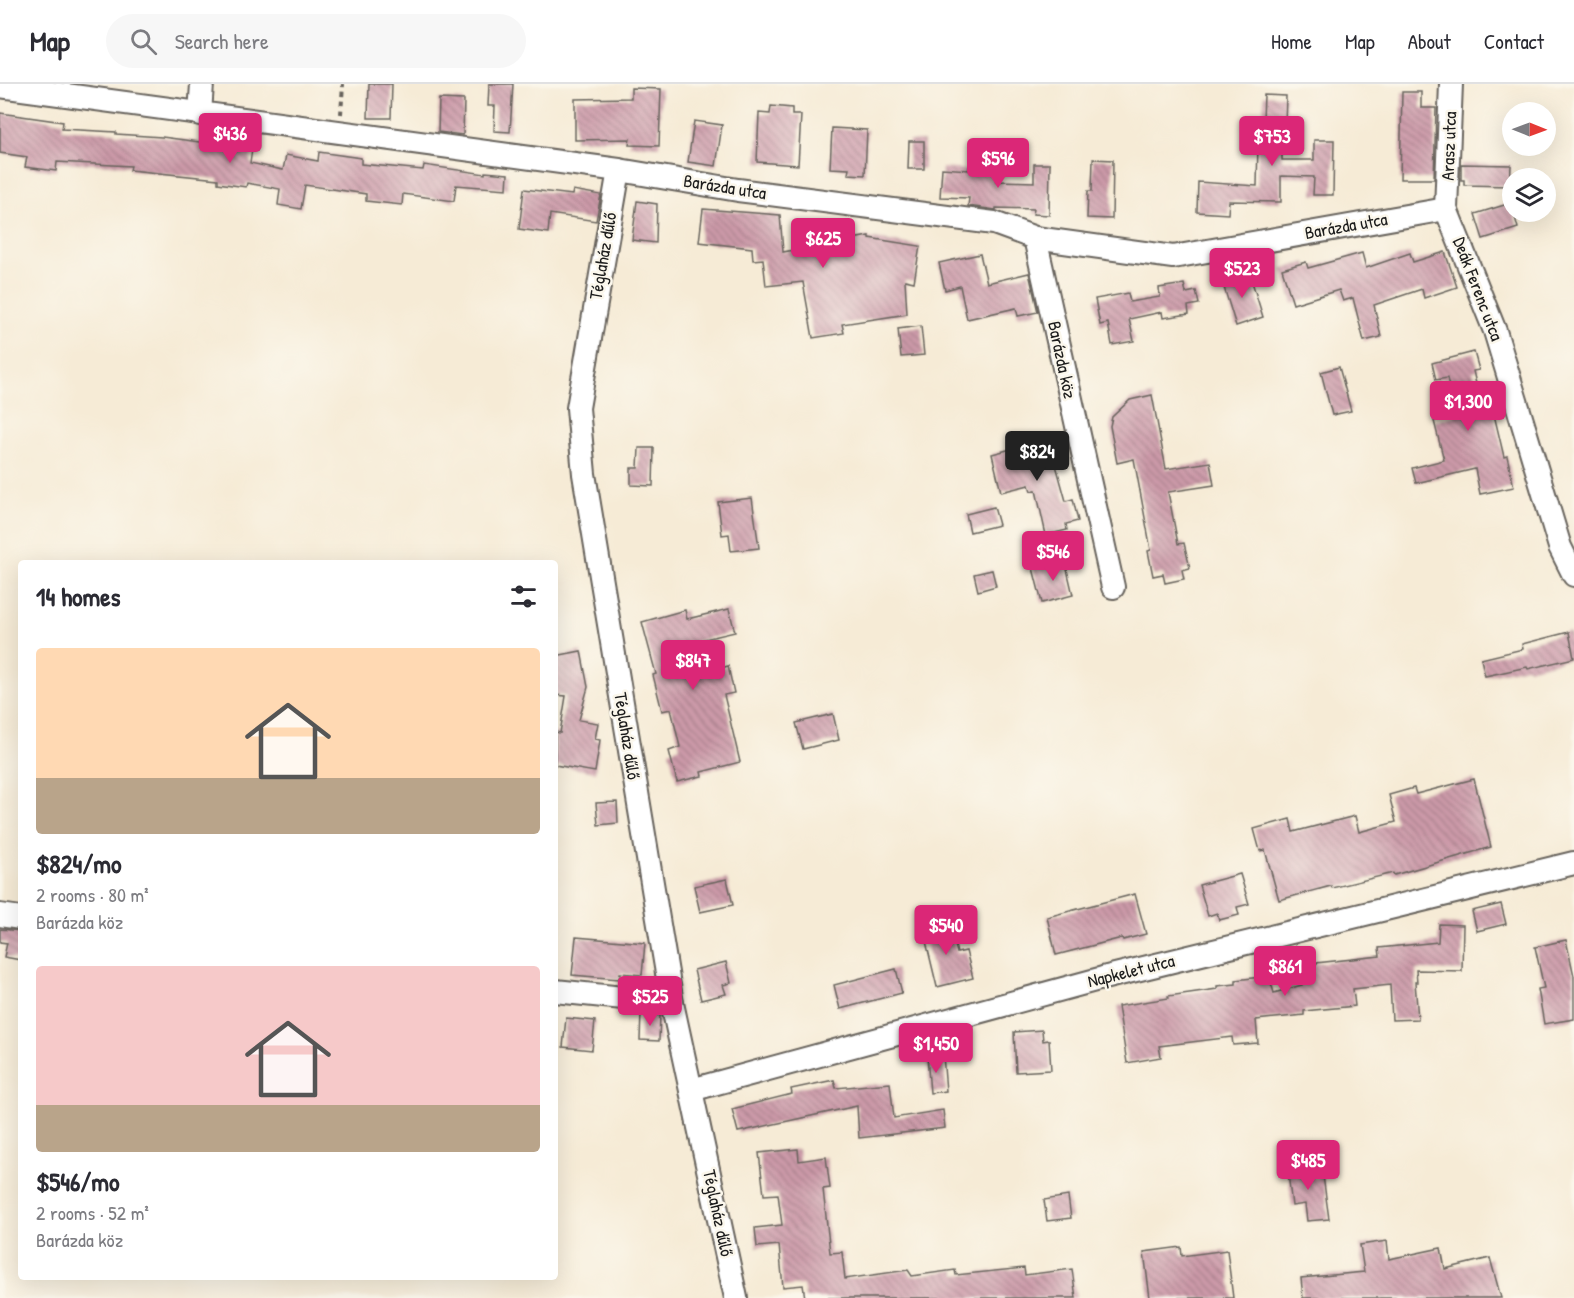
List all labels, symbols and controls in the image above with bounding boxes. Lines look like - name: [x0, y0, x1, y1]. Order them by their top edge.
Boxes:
- search box: [106, 14, 526, 68]
- text: Map: [30, 22, 70, 60]
- icon: search: [127, 25, 160, 58]
- text: Search here: [175, 26, 269, 56]
- text: Home: [1271, 27, 1312, 56]
- text: Map: [1345, 27, 1375, 56]
- text: About: [1408, 27, 1451, 56]
- text: Contact: [1484, 27, 1544, 56]
- north arrow: [1502, 102, 1556, 156]
- map controls: [1502, 102, 1556, 222]
- street label: Arasz utca: [1435, 111, 1462, 181]
- pin: $436: [194, 113, 266, 164]
- pin: $753: [1236, 116, 1308, 167]
- text: $436: [213, 119, 247, 146]
- text: $753: [1253, 122, 1291, 149]
- pin: $596: [962, 138, 1034, 189]
- text: $596: [981, 144, 1015, 171]
- street label: Barázda utca: [682, 168, 768, 205]
- button: layers: [1502, 168, 1556, 222]
- street label: Barázda utca: [1303, 206, 1389, 245]
- street label: Téglaház dűlő: [583, 210, 622, 301]
- pin: $625: [787, 218, 859, 269]
- text: $625: [805, 224, 841, 251]
- street label: Deák Ferenc utca: [1447, 233, 1510, 344]
- pin: $523: [1206, 248, 1278, 299]
- text: $523: [1224, 254, 1260, 281]
- street label: Barázda köz: [1042, 319, 1083, 401]
- pin: $1,300: [1419, 381, 1517, 432]
- text: $1,300: [1444, 387, 1492, 414]
- pin: $824: [1001, 431, 1073, 482]
- text: $824: [1019, 437, 1055, 464]
- pin: $546: [1017, 531, 1089, 582]
- text: $546: [1036, 537, 1070, 564]
- text: 14 homes: [36, 579, 121, 614]
- icon: filters: [507, 580, 540, 613]
- pin: $847: [657, 640, 729, 691]
- text: $847: [675, 646, 711, 673]
- icon: home: [234, 687, 342, 795]
- street label: Téglaház dűlő: [608, 690, 647, 781]
- text: $824/mo: [36, 846, 122, 881]
- text: 2 rooms · 80 m²: [36, 881, 149, 908]
- pin: $540: [910, 905, 982, 956]
- text: Barázda köz: [36, 908, 123, 935]
- text: $540: [928, 911, 964, 938]
- pin: $861: [1249, 946, 1321, 997]
- street label: Napkelet utca: [1085, 948, 1177, 993]
- text: $861: [1268, 952, 1302, 979]
- pin: $525: [614, 976, 686, 1027]
- text: $525: [632, 982, 668, 1009]
- icon: home: [234, 1005, 342, 1113]
- pin: $1,450: [887, 1023, 985, 1074]
- text: $1,450: [913, 1029, 959, 1056]
- pin: $485: [1272, 1140, 1344, 1191]
- text: $485: [1291, 1146, 1325, 1173]
- text: $546/mo: [36, 1164, 119, 1199]
- street label: Téglaház dűlő: [697, 1167, 740, 1259]
- text: 2 rooms · 52 m²: [36, 1199, 149, 1226]
- text: Barázda köz: [36, 1226, 123, 1253]

